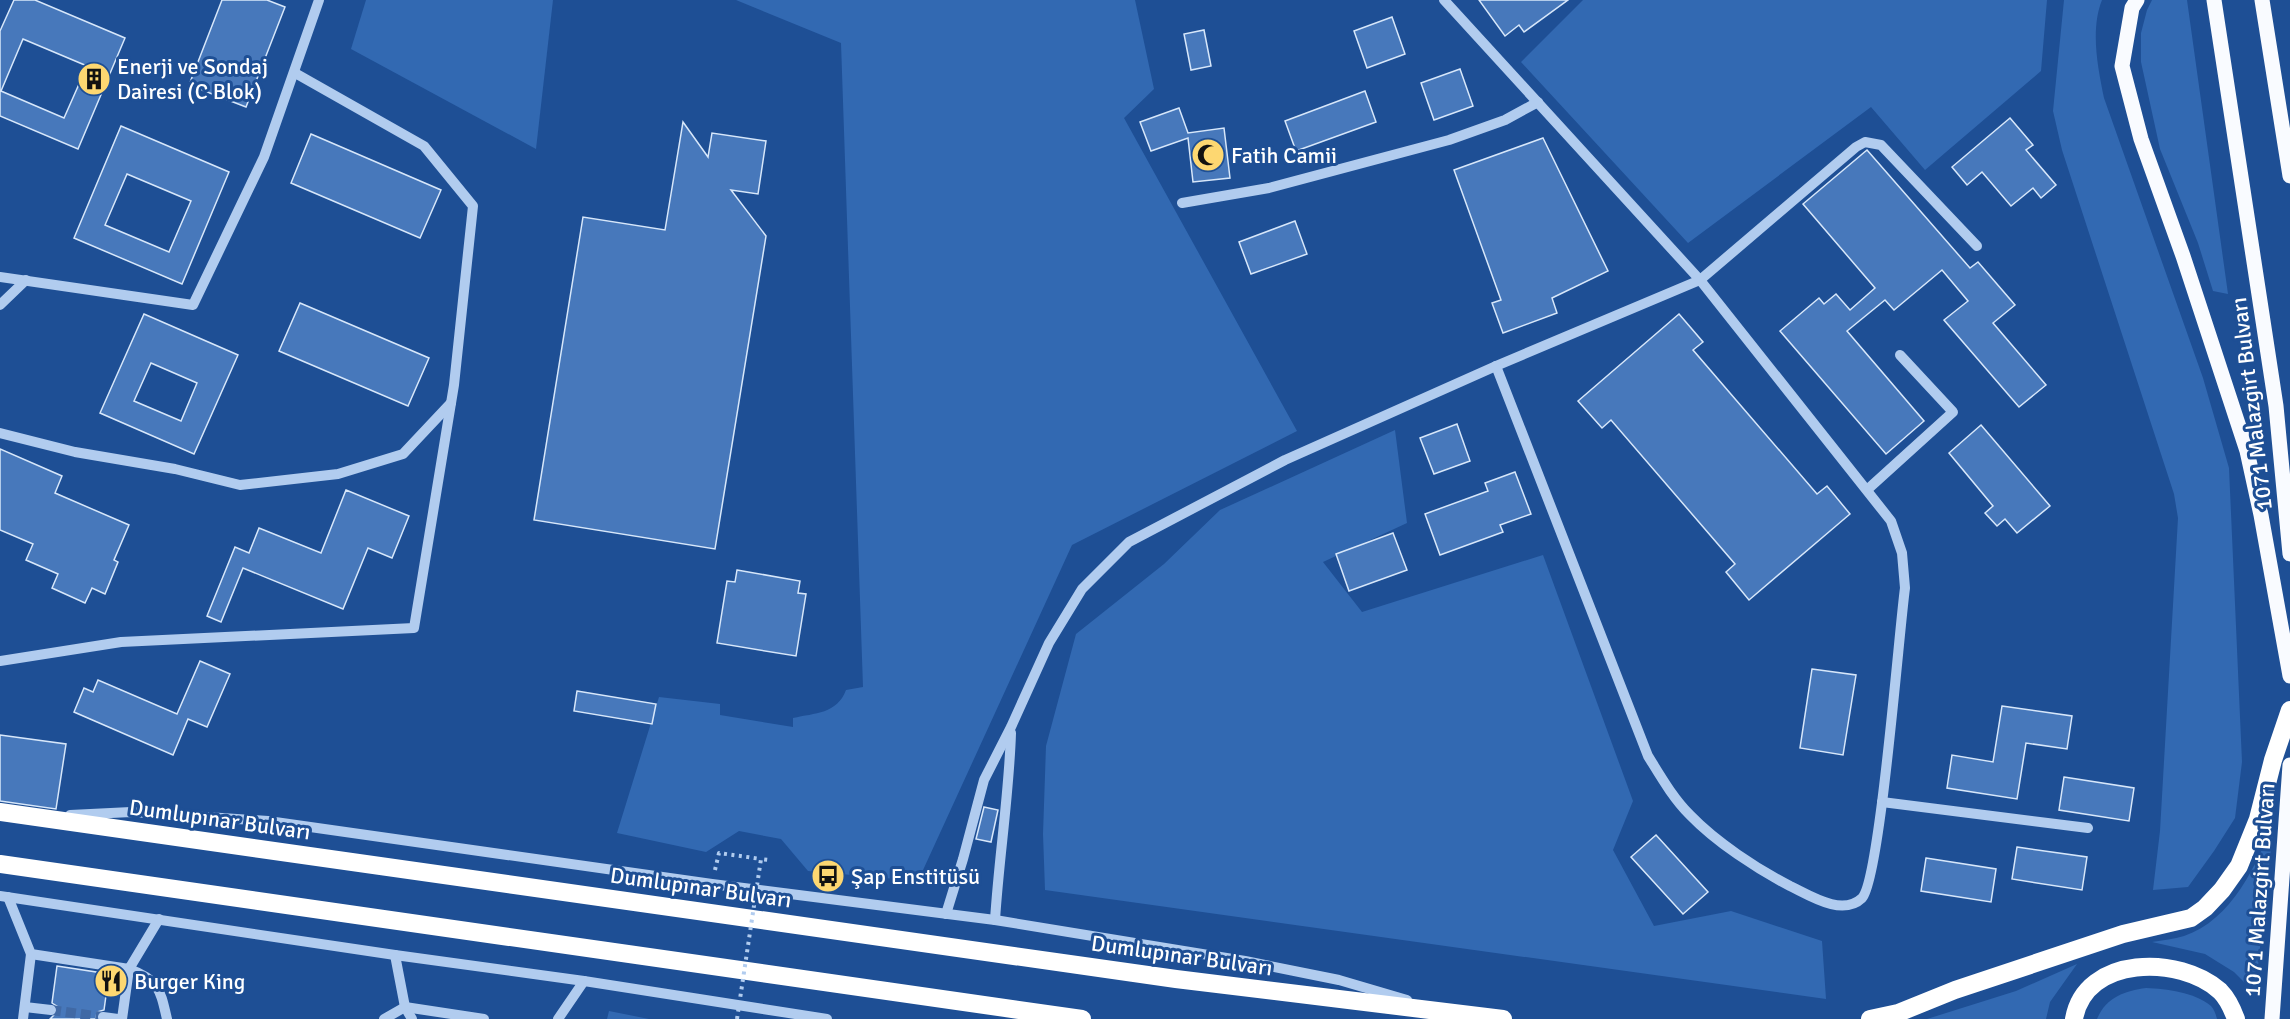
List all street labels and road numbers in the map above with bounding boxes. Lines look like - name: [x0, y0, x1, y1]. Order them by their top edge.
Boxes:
- street label: 1071 Malazgirt Bulvarı: [2225, 296, 2278, 512]
- street label: 1071 Malazgirt Bulvarı: [2239, 782, 2280, 998]
- street label: Dumlupınar Bulvarı: [127, 793, 312, 846]
- street label: Dumlupınar Bulvarı: [608, 861, 793, 914]
- street label: Dumlupınar Bulvarı: [1089, 929, 1274, 982]

